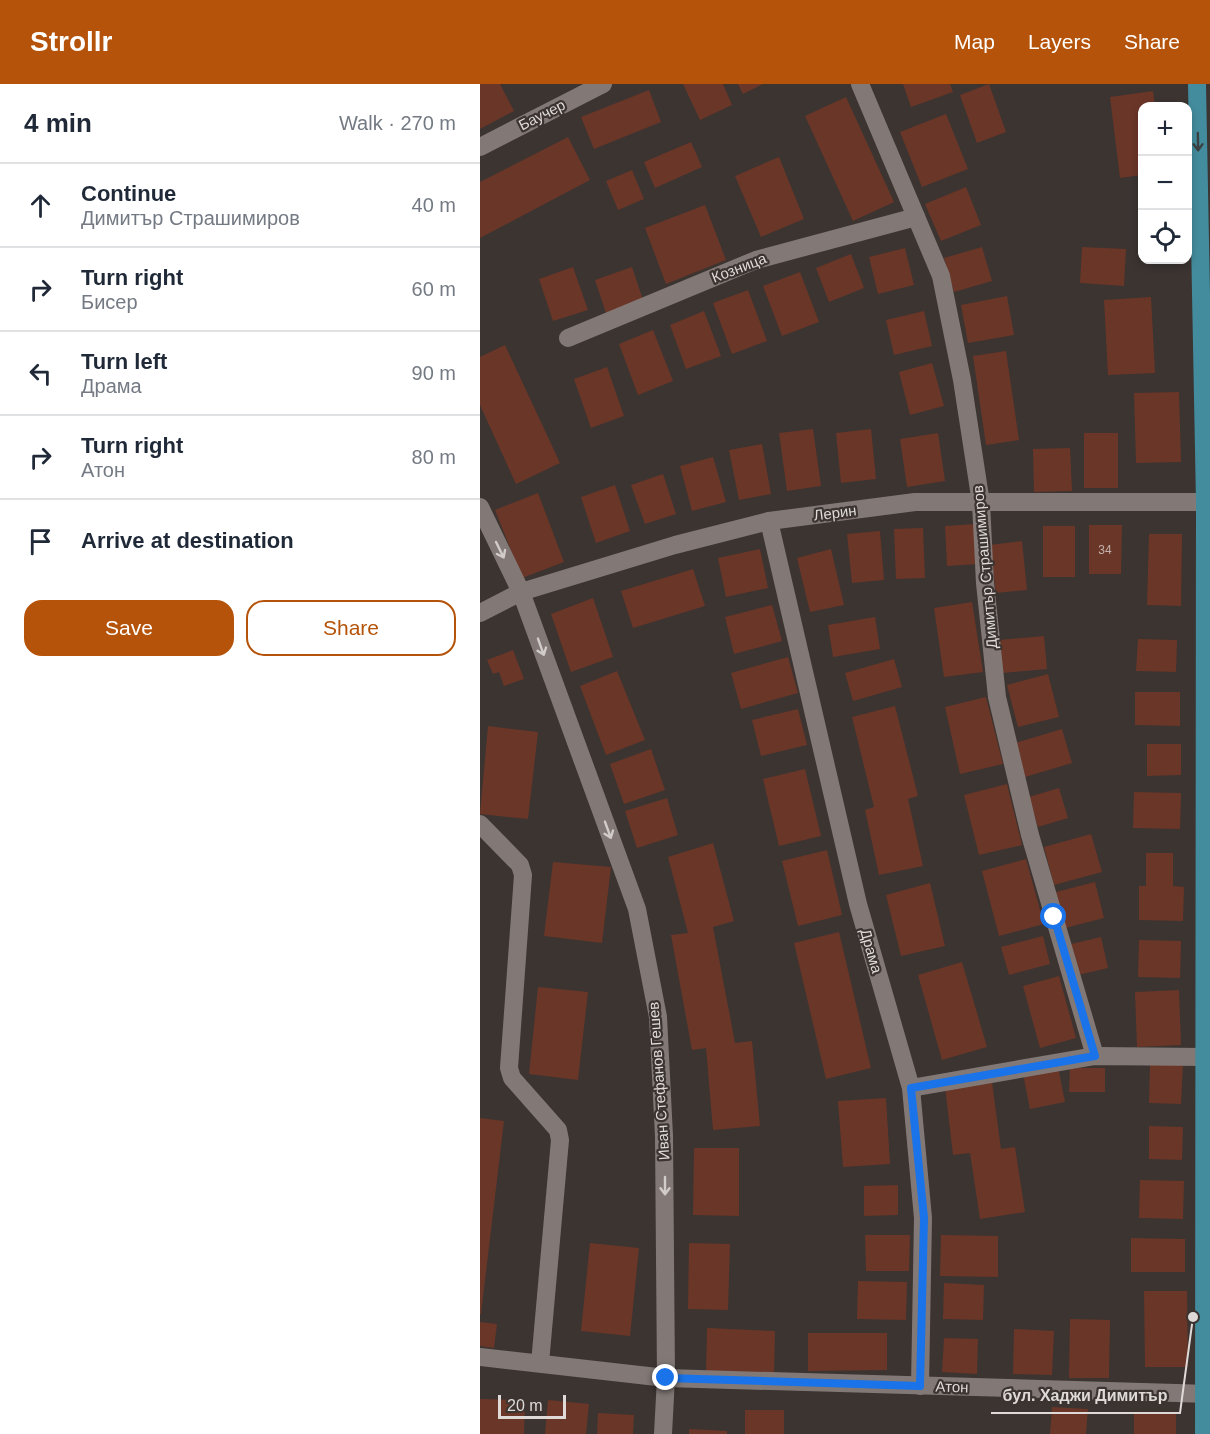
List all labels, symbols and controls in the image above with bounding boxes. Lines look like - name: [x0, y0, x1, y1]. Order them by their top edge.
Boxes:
- text: Strollr: [30, 26, 112, 57]
- text: Map: [954, 30, 995, 53]
- text: Layers: [1028, 30, 1091, 53]
- text: Share: [1124, 30, 1180, 53]
- street label: Баучер: [516, 96, 568, 133]
- map controls: [1138, 102, 1192, 264]
- button: +: [1138, 102, 1192, 156]
- text: 4 min: [24, 108, 92, 138]
- text: Walk · 270 m: [339, 112, 456, 134]
- one-way arrow: [1193, 132, 1204, 152]
- button: −: [1138, 156, 1192, 210]
- text: Continue: [81, 181, 176, 206]
- icon: ahead: [24, 189, 57, 222]
- text: 40 m: [412, 194, 456, 216]
- text: Димитър Страшимиров: [81, 207, 300, 229]
- button: locate: [1138, 210, 1192, 264]
- street label: Козница: [709, 249, 769, 286]
- text: Turn right: [81, 265, 183, 290]
- icon: right: [24, 273, 57, 306]
- text: 60 m: [412, 278, 456, 300]
- text: Бисер: [81, 291, 138, 313]
- text: Turn left: [81, 349, 167, 374]
- icon: left: [24, 357, 57, 390]
- text: 90 m: [412, 362, 456, 384]
- text: Драма: [81, 375, 142, 397]
- text: Turn right: [81, 433, 183, 458]
- icon: right: [24, 441, 57, 474]
- text: 80 m: [412, 446, 456, 468]
- text: Атон: [81, 459, 125, 481]
- street label: Димитър Страшимиров: [969, 485, 1000, 650]
- street label: Лерин: [812, 501, 857, 524]
- icon: arrive: [24, 525, 57, 558]
- text: Arrive at destination: [81, 528, 294, 553]
- one-way arrow: [495, 540, 507, 558]
- house number: 34: [1098, 543, 1112, 557]
- button: Save: [24, 600, 234, 656]
- button: Share: [246, 600, 456, 656]
- one-way arrow: [536, 637, 547, 656]
- one-way arrow: [603, 820, 614, 839]
- route start: [1040, 903, 1066, 929]
- street label: Драма: [857, 927, 886, 976]
- street label: Иван Стефанов Гешев: [644, 1001, 673, 1161]
- one-way arrow: [659, 1175, 671, 1195]
- route end: [652, 1364, 678, 1390]
- street label: Атон: [935, 1377, 969, 1396]
- callout: бул. Хаджи Димитър: [991, 1379, 1180, 1413]
- text: бул. Хаджи Димитър: [1003, 1387, 1168, 1404]
- scale bar: [498, 1392, 566, 1420]
- text: 20 m: [507, 1397, 543, 1414]

